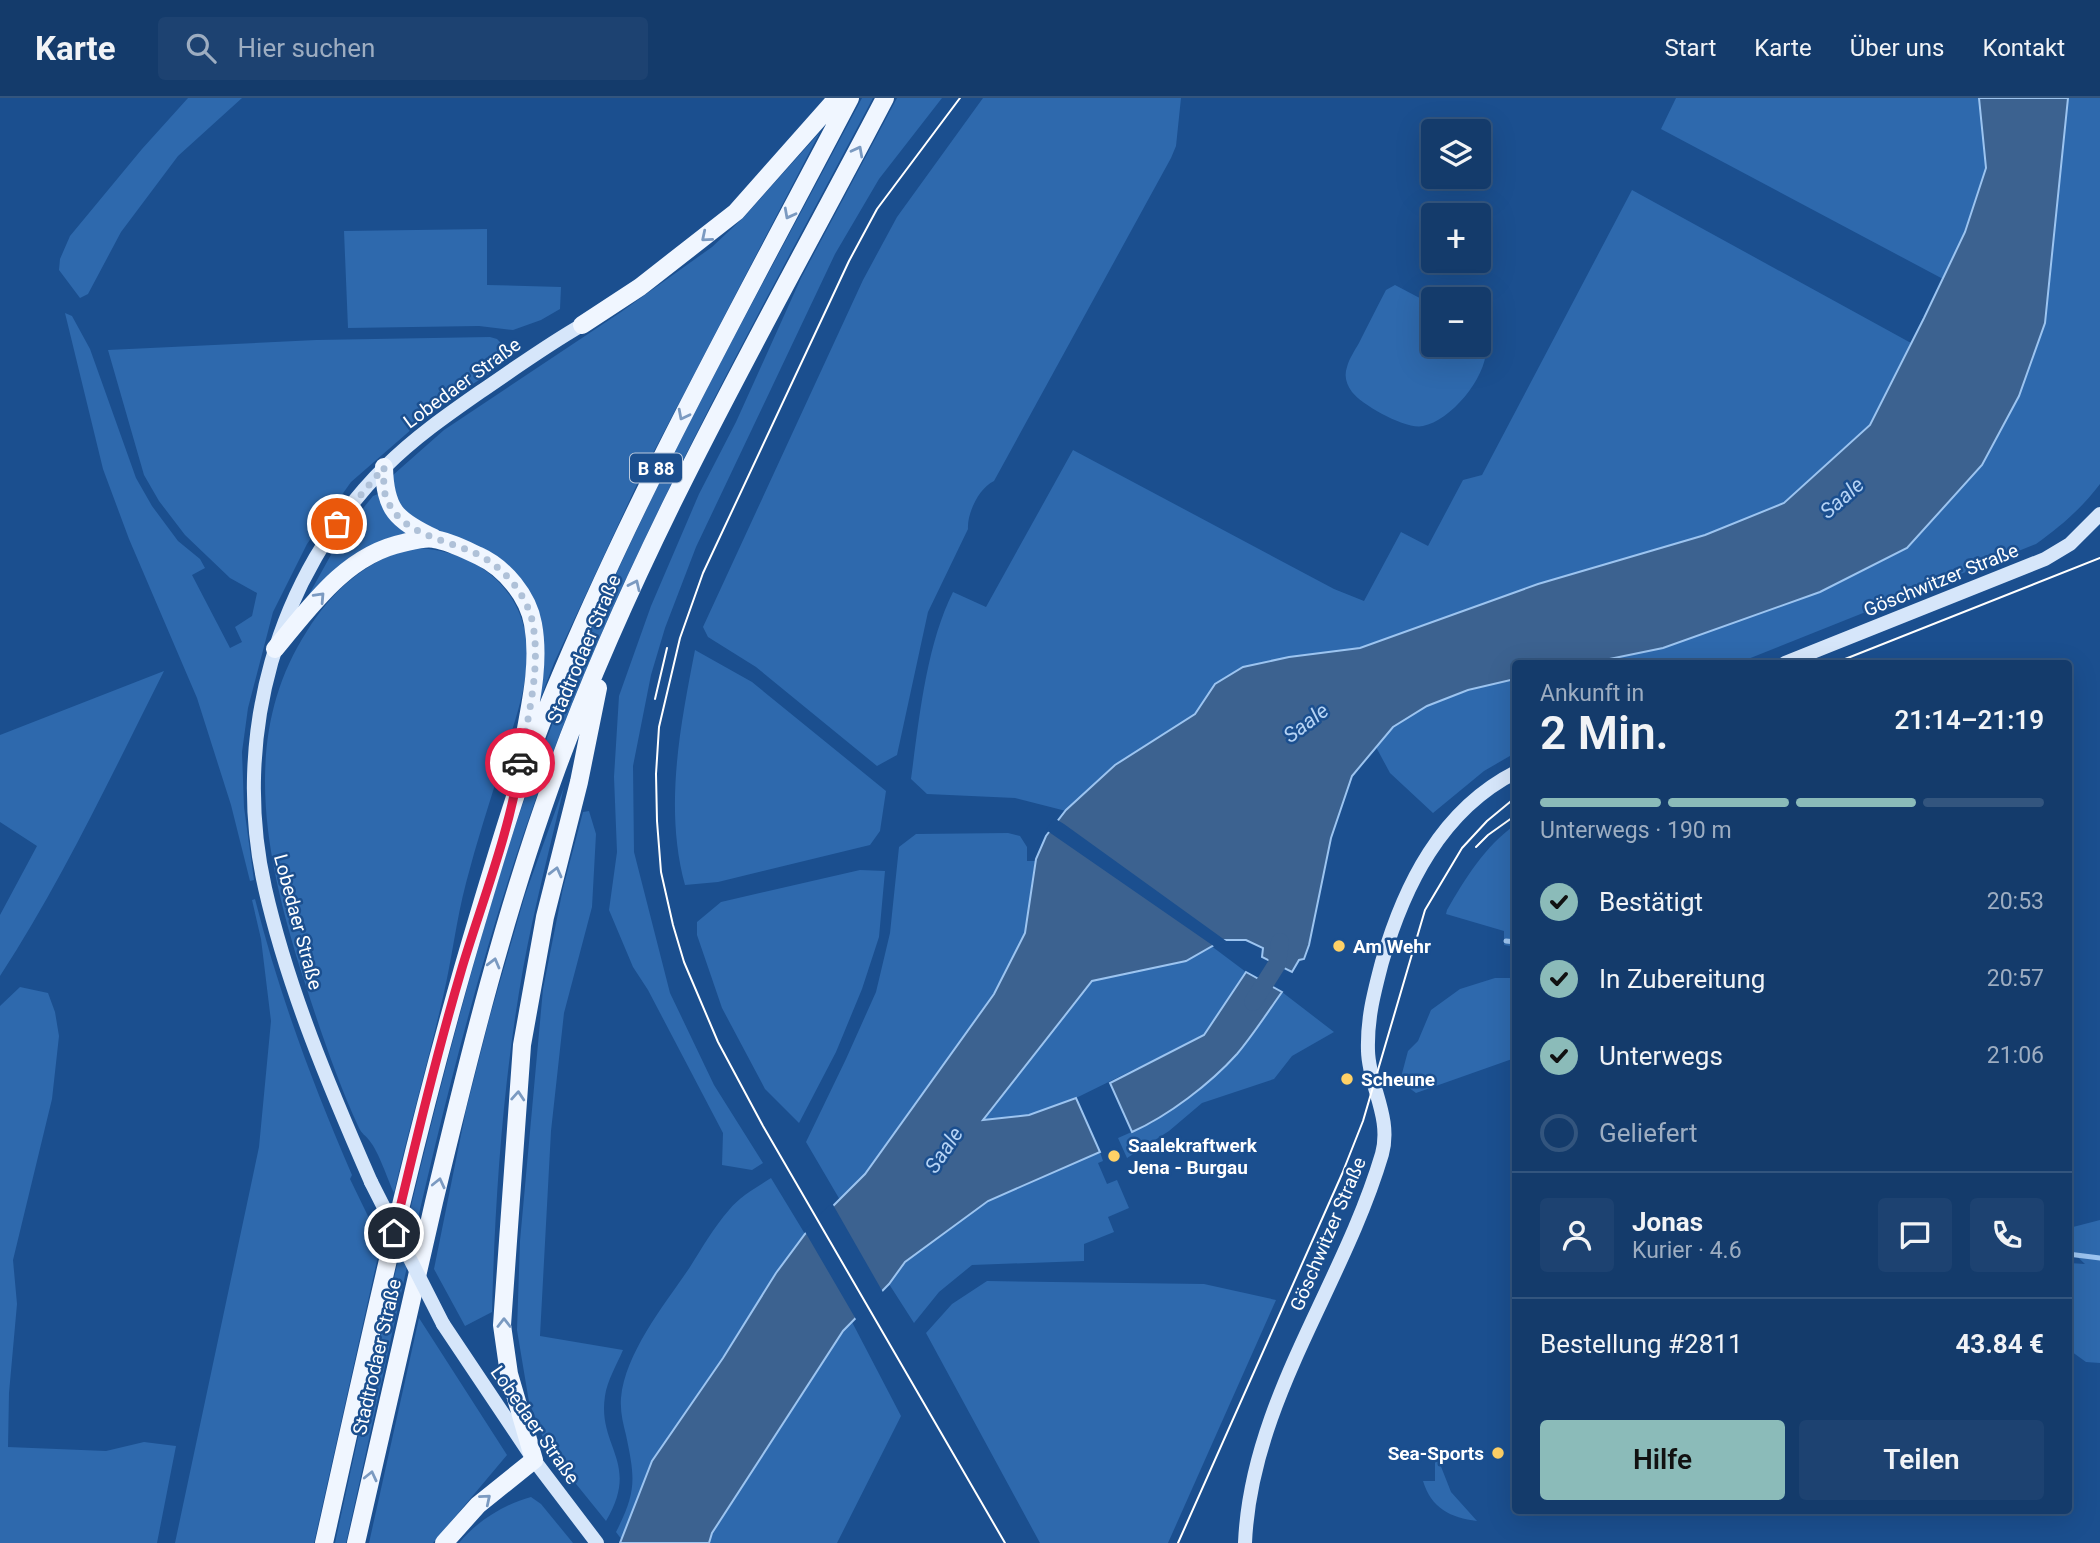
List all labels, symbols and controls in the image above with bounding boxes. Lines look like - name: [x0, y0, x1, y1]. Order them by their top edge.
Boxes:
- search box: [158, 17, 648, 80]
- text: Karte: [35, 29, 116, 68]
- icon: search: [182, 29, 220, 67]
- text: Hier suchen: [238, 33, 375, 63]
- text: Start: [1665, 34, 1716, 62]
- text: Karte: [1754, 34, 1812, 62]
- text: Über uns: [1850, 34, 1944, 62]
- text: Kontakt: [1982, 34, 2065, 62]
- map controls: [1421, 119, 1491, 357]
- button: layers: [1421, 119, 1491, 189]
- one-way arrow: [849, 146, 863, 158]
- button: +: [1421, 203, 1491, 273]
- one-way arrow: [784, 206, 797, 219]
- one-way arrow: [701, 228, 714, 241]
- button: −: [1421, 287, 1491, 357]
- street label: Lobedaer Straße: [399, 333, 525, 433]
- one-way arrow: [677, 408, 691, 420]
- road number: B 88: [630, 454, 682, 482]
- water label: Saale: [1815, 472, 1869, 523]
- pin: [307, 494, 367, 554]
- icon: bag: [318, 505, 356, 543]
- street label: Göschwitzer Straße: [1860, 538, 2022, 622]
- street label: Stadtrodaer Straße: [542, 571, 626, 727]
- one-way arrow: [626, 579, 640, 592]
- one-way arrow: [311, 592, 324, 605]
- text: Ankunft in: [1540, 680, 1644, 707]
- water label: Saale: [1279, 698, 1333, 748]
- text: 21:14–21:19: [1894, 705, 2044, 735]
- text: 2 Min.: [1540, 706, 1669, 760]
- courier: [485, 728, 555, 798]
- icon: car: [501, 744, 539, 782]
- text: Unterwegs · 190 m: [1540, 817, 1732, 844]
- street label: Lobedaer Straße: [269, 852, 327, 992]
- one-way arrow: [548, 866, 562, 878]
- icon: check: [1540, 883, 1578, 921]
- text: Bestätigt: [1599, 887, 1703, 917]
- text: 20:53: [1987, 888, 2044, 915]
- place label: Am Wehr: [1353, 935, 1431, 958]
- marker: Am Wehr: [1331, 938, 1347, 954]
- one-way arrow: [486, 957, 500, 969]
- icon: check: [1540, 960, 1578, 998]
- text: In Zubereitung: [1599, 964, 1765, 994]
- text: 20:57: [1987, 965, 2044, 992]
- icon: check: [1540, 1037, 1578, 1075]
- text: Unterwegs: [1599, 1041, 1723, 1071]
- text: 21:06: [1987, 1042, 2044, 1069]
- place label: Scheune: [1361, 1068, 1435, 1091]
- marker: Scheune: [1339, 1071, 1355, 1087]
- one-way arrow: [511, 1090, 526, 1101]
- text: Geliefert: [1599, 1118, 1697, 1148]
- water label: Saale: [920, 1122, 968, 1177]
- place label: Saalekraftwerk Jena - Burgau: [1128, 1134, 1258, 1179]
- marker: Saalekraftwerk Jena - Burgau: [1106, 1148, 1122, 1164]
- street label: Göschwitzer Straße: [1285, 1154, 1371, 1314]
- one-way arrow: [430, 1177, 445, 1189]
- button: person: [1540, 1198, 1614, 1272]
- button: chat: [1878, 1198, 1952, 1272]
- button: phone: [1970, 1198, 2044, 1272]
- pin: [364, 1203, 424, 1263]
- text: Jonas: [1632, 1207, 1703, 1237]
- icon: home: [375, 1214, 413, 1252]
- text: Kurier · 4.6: [1632, 1237, 1742, 1264]
- street label: Stadtrodaer Straße: [348, 1277, 406, 1437]
- one-way arrow: [496, 1317, 511, 1328]
- text: Bestellung #2811: [1540, 1329, 1743, 1359]
- text: 43.84 €: [1955, 1329, 2044, 1359]
- street label: Lobedaer Straße: [486, 1361, 584, 1489]
- button: Hilfe: [1540, 1420, 1785, 1500]
- button: Teilen: [1799, 1420, 2044, 1500]
- place label: Sea-Sports: [1388, 1442, 1484, 1465]
- marker: Sea-Sports: [1490, 1445, 1506, 1461]
- one-way arrow: [363, 1470, 377, 1482]
- one-way arrow: [479, 1494, 491, 1507]

